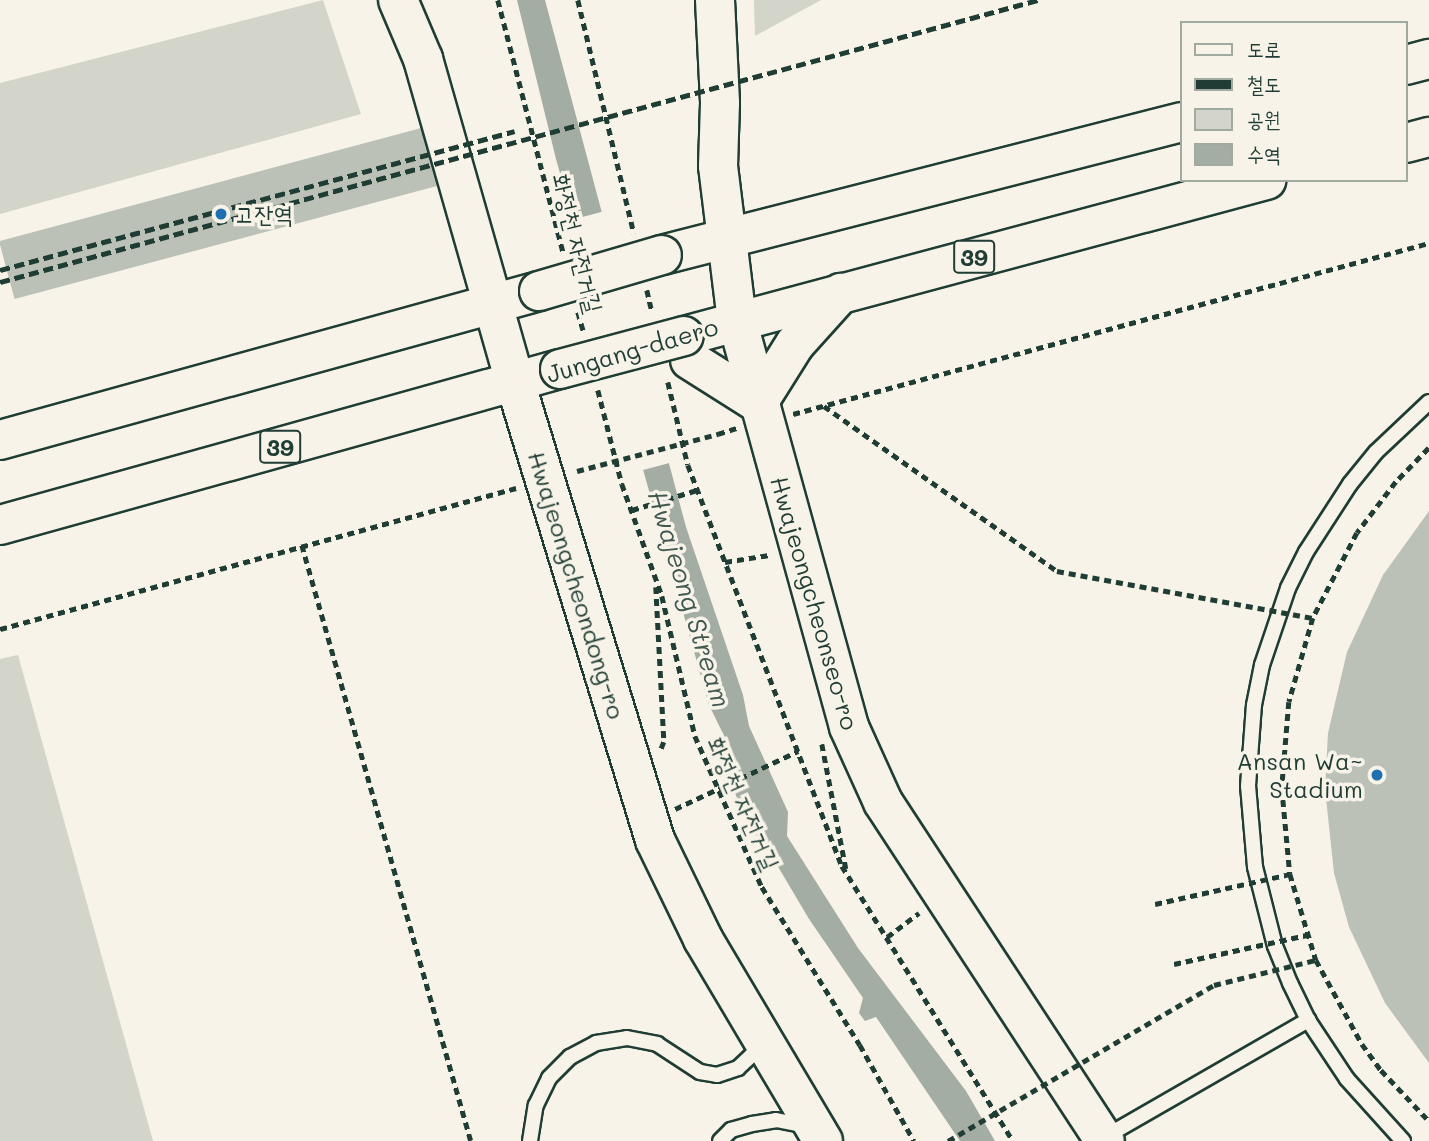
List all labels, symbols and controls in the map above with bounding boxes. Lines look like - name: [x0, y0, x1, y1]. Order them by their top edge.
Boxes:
- legend: [1180, 21, 1408, 182]
- text: 도로: [1247, 35, 1281, 62]
- text: 철도: [1247, 70, 1281, 97]
- text: 공원: [1247, 105, 1281, 132]
- text: 수역: [1247, 140, 1281, 167]
- street label: 화정천 자전거길: [547, 170, 609, 316]
- place label: 고잔역: [235, 200, 293, 228]
- marker: 고잔역: [213, 206, 229, 222]
- road number: 39: [953, 238, 995, 276]
- street label: Jungang-daero: [543, 312, 721, 388]
- road number: 39: [259, 428, 301, 466]
- street label: Hwajeongcheondong-ro: [523, 448, 631, 722]
- street label: Hwajeongcheonseo-ro: [765, 473, 865, 733]
- water label: Hwajeong Stream: [641, 487, 737, 711]
- street label: 화정천 자전거길: [702, 732, 786, 874]
- place label: Ansan Wa~ Stadium: [1237, 747, 1363, 803]
- marker: Ansan Wa~ Stadium: [1369, 767, 1385, 783]

